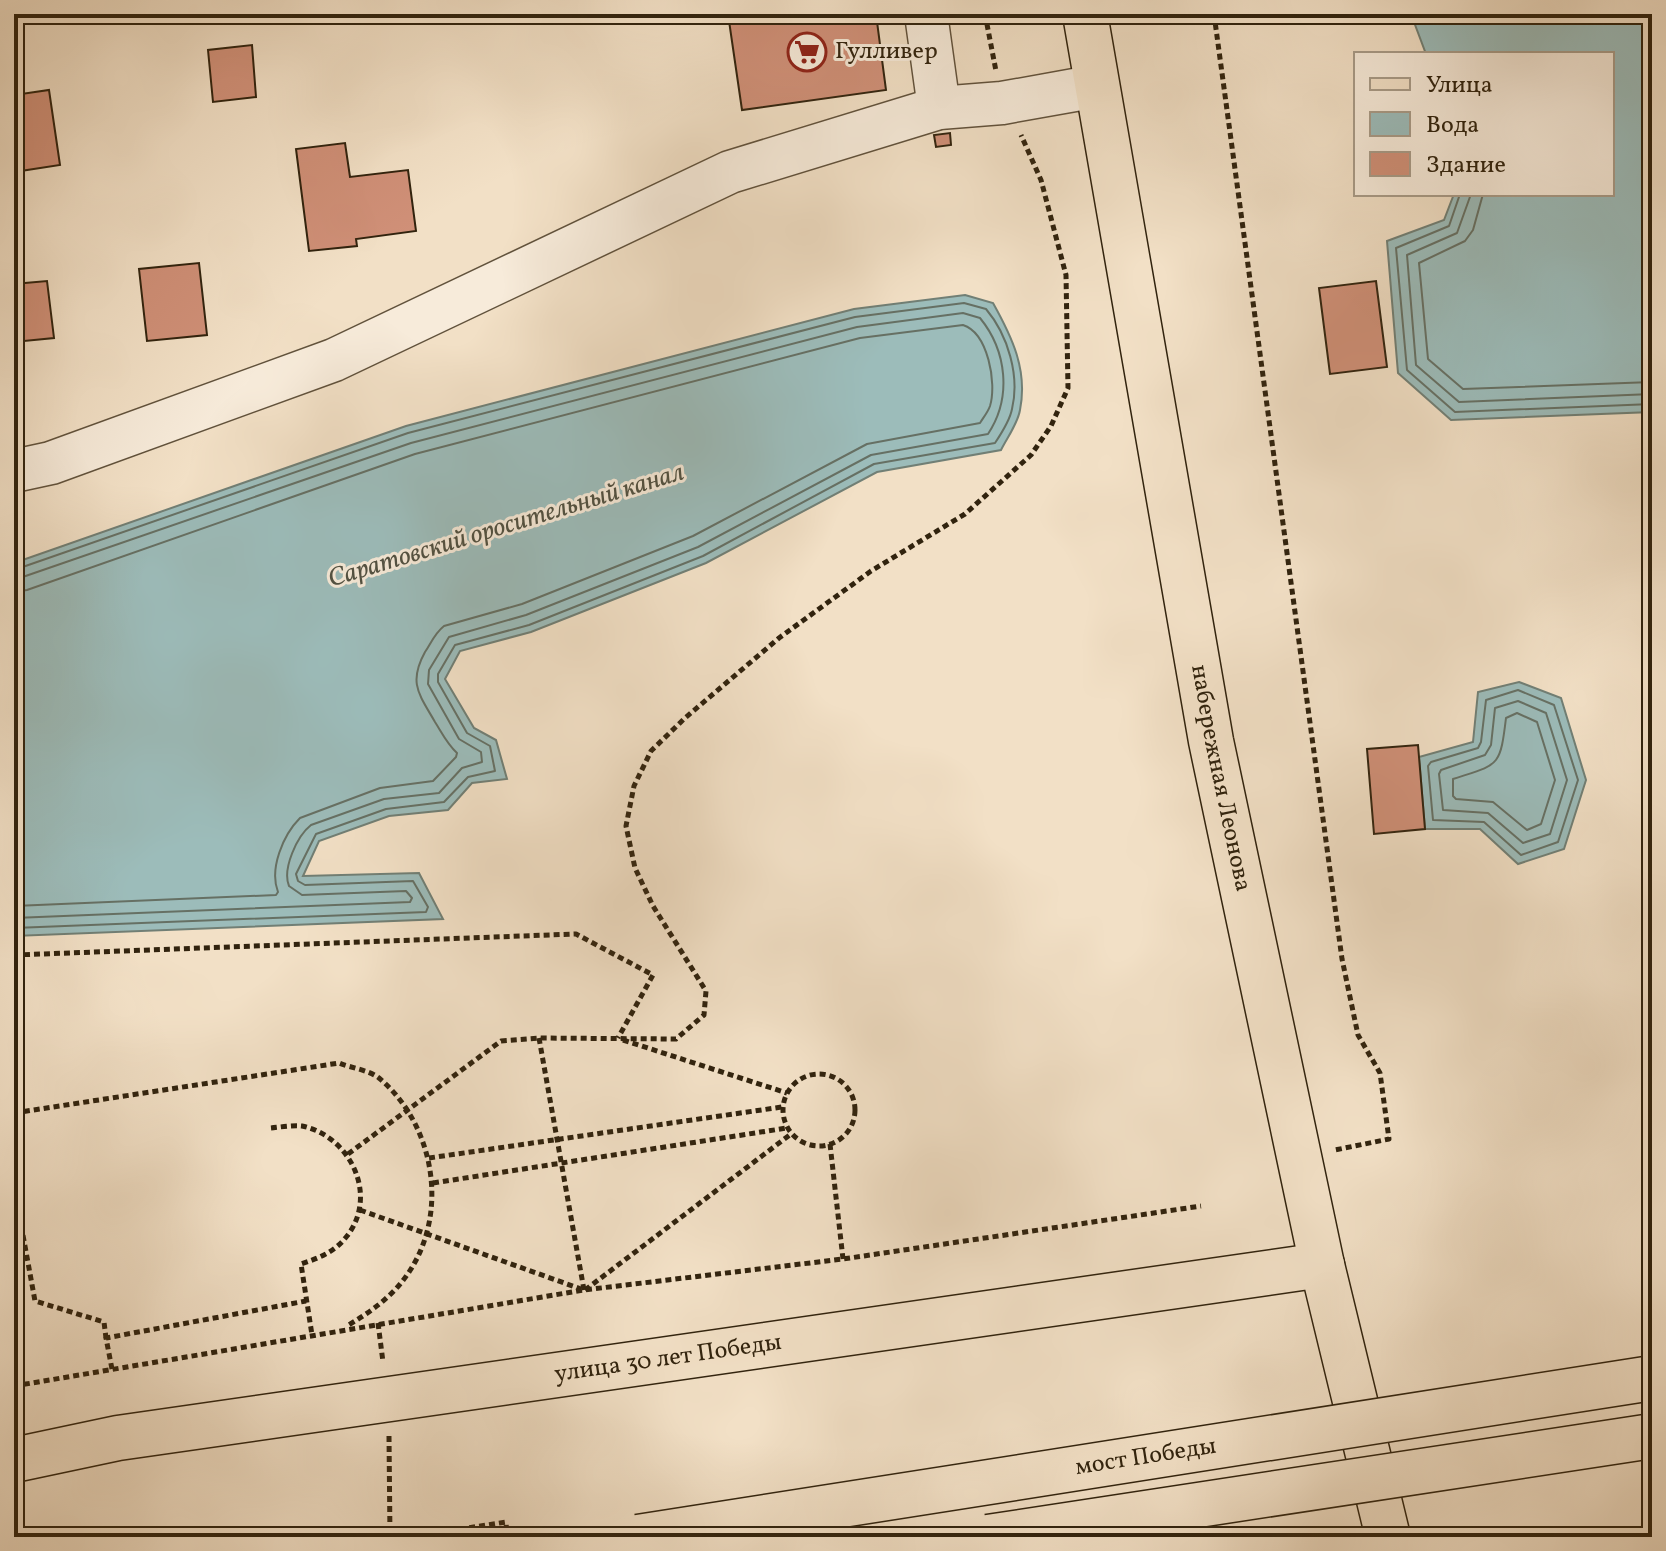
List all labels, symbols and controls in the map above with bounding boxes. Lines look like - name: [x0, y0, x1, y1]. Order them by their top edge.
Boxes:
- supermarket icon: Гулливер: [786, 31, 828, 73]
- place label: Гулливер: [835, 35, 938, 69]
- legend: [1354, 52, 1614, 196]
- text: Улица: [1426, 69, 1493, 103]
- text: Вода: [1426, 109, 1479, 143]
- text: Здание: [1426, 149, 1506, 183]
- water label: Саратовский оросительный канал: [324, 455, 688, 597]
- street label: набережная Леонова: [1181, 662, 1259, 895]
- street label: улица 30 лет Победы: [552, 1326, 784, 1392]
- street label: мост Победы: [1073, 1430, 1219, 1485]

